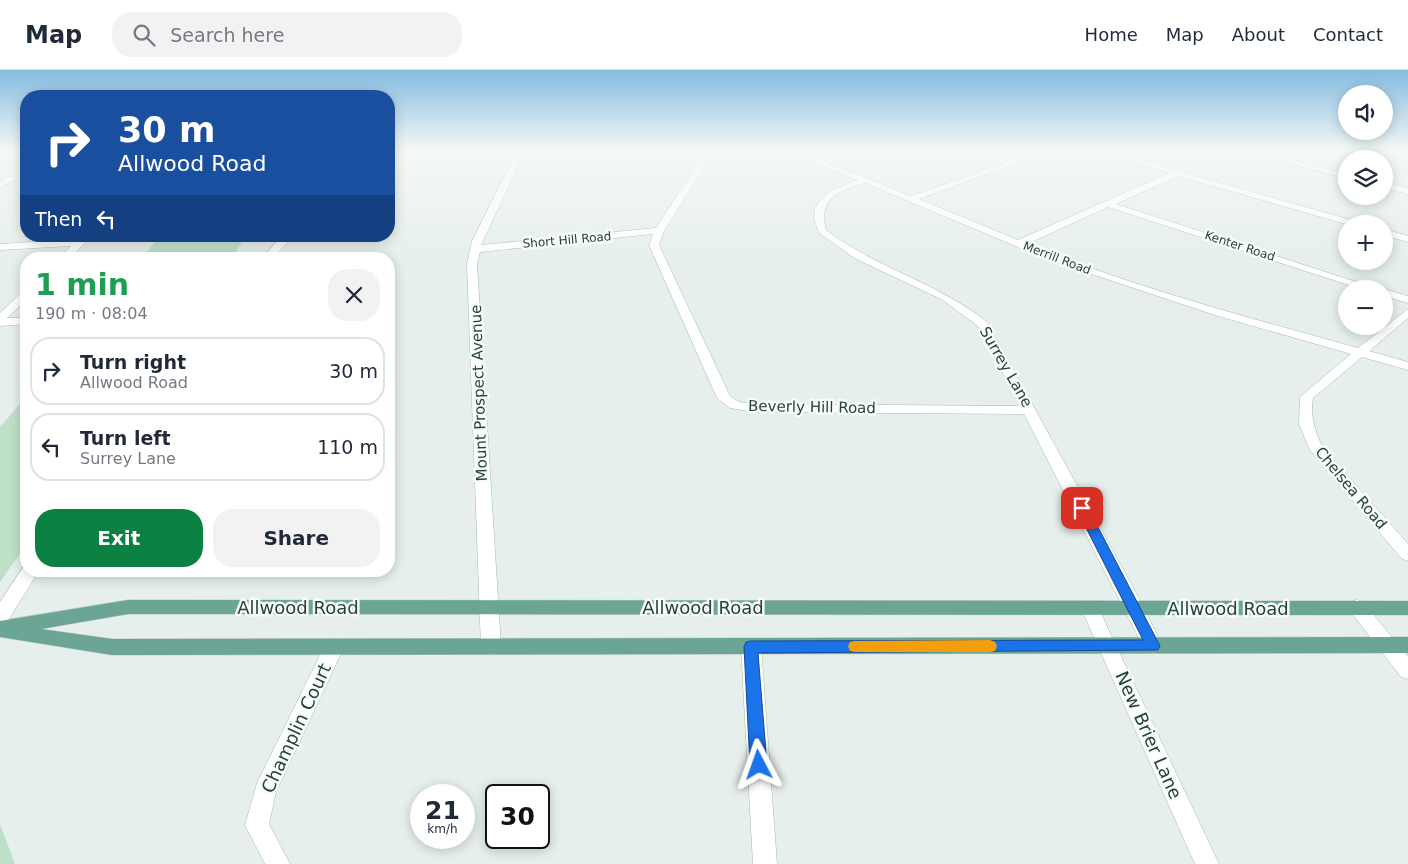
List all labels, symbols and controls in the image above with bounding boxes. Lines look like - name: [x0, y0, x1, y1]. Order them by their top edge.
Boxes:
- search box: [112, 12, 462, 57]
- text: Map: [25, 21, 82, 49]
- icon: search: [130, 21, 158, 49]
- text: Search here: [170, 24, 284, 46]
- text: Home: [1085, 24, 1138, 45]
- text: Map: [1166, 24, 1204, 45]
- text: About: [1232, 24, 1285, 45]
- text: Contact: [1313, 24, 1383, 45]
- map controls: [1338, 85, 1393, 335]
- button: sound: [1338, 85, 1393, 140]
- icon: right: [35, 110, 100, 175]
- text: 30 m: [118, 110, 215, 150]
- button: layers: [1338, 150, 1393, 205]
- text: Allwood Road: [118, 151, 266, 176]
- icon: left: [92, 205, 120, 233]
- text: Then: [35, 208, 82, 230]
- button: +: [1338, 215, 1393, 270]
- street label: Kenter Road: [1203, 228, 1277, 264]
- street label: Short Hill Road: [522, 229, 612, 251]
- street label: Merrill Road: [1021, 239, 1093, 277]
- text: 1 min: [35, 267, 129, 302]
- button: close: [328, 269, 380, 321]
- button: −: [1338, 280, 1393, 335]
- text: 190 m · 08:04: [35, 304, 148, 323]
- street label: Mount Prospect Avenue: [467, 304, 491, 482]
- street label: Surrey Lane: [976, 324, 1036, 410]
- text: Turn right: [80, 351, 186, 373]
- icon: right: [37, 357, 65, 385]
- text: 30 m: [329, 360, 378, 382]
- text: Allwood Road: [80, 373, 188, 392]
- street label: Beverly Hill Road: [748, 397, 876, 417]
- text: Turn left: [80, 427, 171, 449]
- icon: left: [37, 433, 65, 461]
- text: 110 m: [317, 436, 378, 458]
- street label: Chelsea Road: [1311, 443, 1391, 533]
- text: Surrey Lane: [80, 449, 176, 468]
- pin: [1061, 487, 1103, 529]
- icon: arrive: [1068, 494, 1096, 522]
- button: Exit: [35, 509, 203, 567]
- button: Share: [213, 509, 380, 567]
- street label: Allwood Road: [237, 597, 359, 618]
- street label: Allwood Road: [642, 597, 764, 618]
- street label: Allwood Road: [1167, 598, 1289, 619]
- street label: Champlin Court: [257, 660, 335, 796]
- street label: New Brier Lane: [1111, 668, 1187, 802]
- position arrow: [732, 738, 784, 790]
- speed limit sign: 30: [485, 784, 550, 849]
- text: 21: [425, 796, 460, 825]
- text: km/h: [427, 822, 458, 836]

